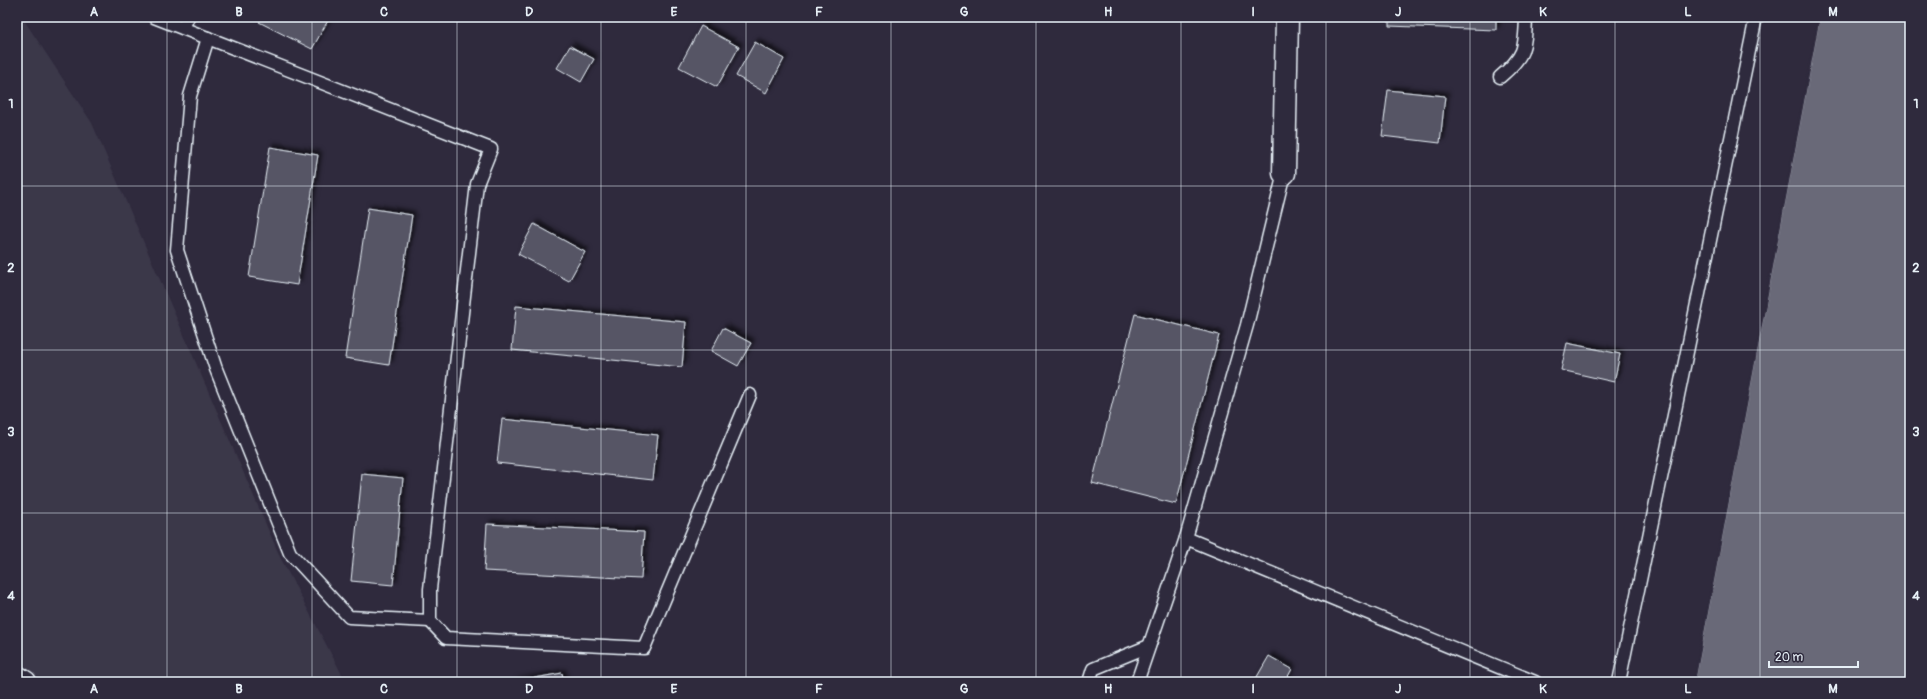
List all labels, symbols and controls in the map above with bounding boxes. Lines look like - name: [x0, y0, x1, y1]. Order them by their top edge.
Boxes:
- text: A: [90, 4, 99, 20]
- text: B: [235, 4, 243, 20]
- text: C: [380, 4, 388, 20]
- text: D: [525, 4, 533, 20]
- text: E: [671, 4, 678, 20]
- text: F: [815, 4, 823, 20]
- text: G: [960, 4, 969, 20]
- text: H: [1104, 4, 1112, 20]
- text: I: [1251, 4, 1255, 20]
- text: J: [1395, 4, 1401, 20]
- text: K: [1539, 4, 1547, 20]
- text: L: [1684, 4, 1692, 20]
- text: M: [1828, 4, 1838, 20]
- text: 1: [8, 96, 14, 112]
- text: 1: [1913, 96, 1919, 112]
- text: 2: [7, 260, 15, 276]
- text: 2: [1912, 260, 1920, 276]
- text: 3: [7, 424, 15, 440]
- text: 3: [1912, 424, 1920, 440]
- text: 4: [7, 588, 15, 604]
- text: 4: [1912, 588, 1920, 604]
- scale bar: [1769, 643, 1858, 669]
- text: 20 m: [1775, 650, 1804, 665]
- text: A: [90, 681, 99, 697]
- text: B: [235, 681, 243, 697]
- text: C: [380, 681, 388, 697]
- text: D: [525, 681, 533, 697]
- text: E: [671, 681, 678, 697]
- text: F: [815, 681, 823, 697]
- text: G: [960, 681, 969, 697]
- text: H: [1104, 681, 1112, 697]
- text: I: [1251, 681, 1255, 697]
- text: J: [1395, 681, 1401, 697]
- text: K: [1539, 681, 1547, 697]
- text: L: [1684, 681, 1692, 697]
- text: M: [1828, 681, 1838, 697]

